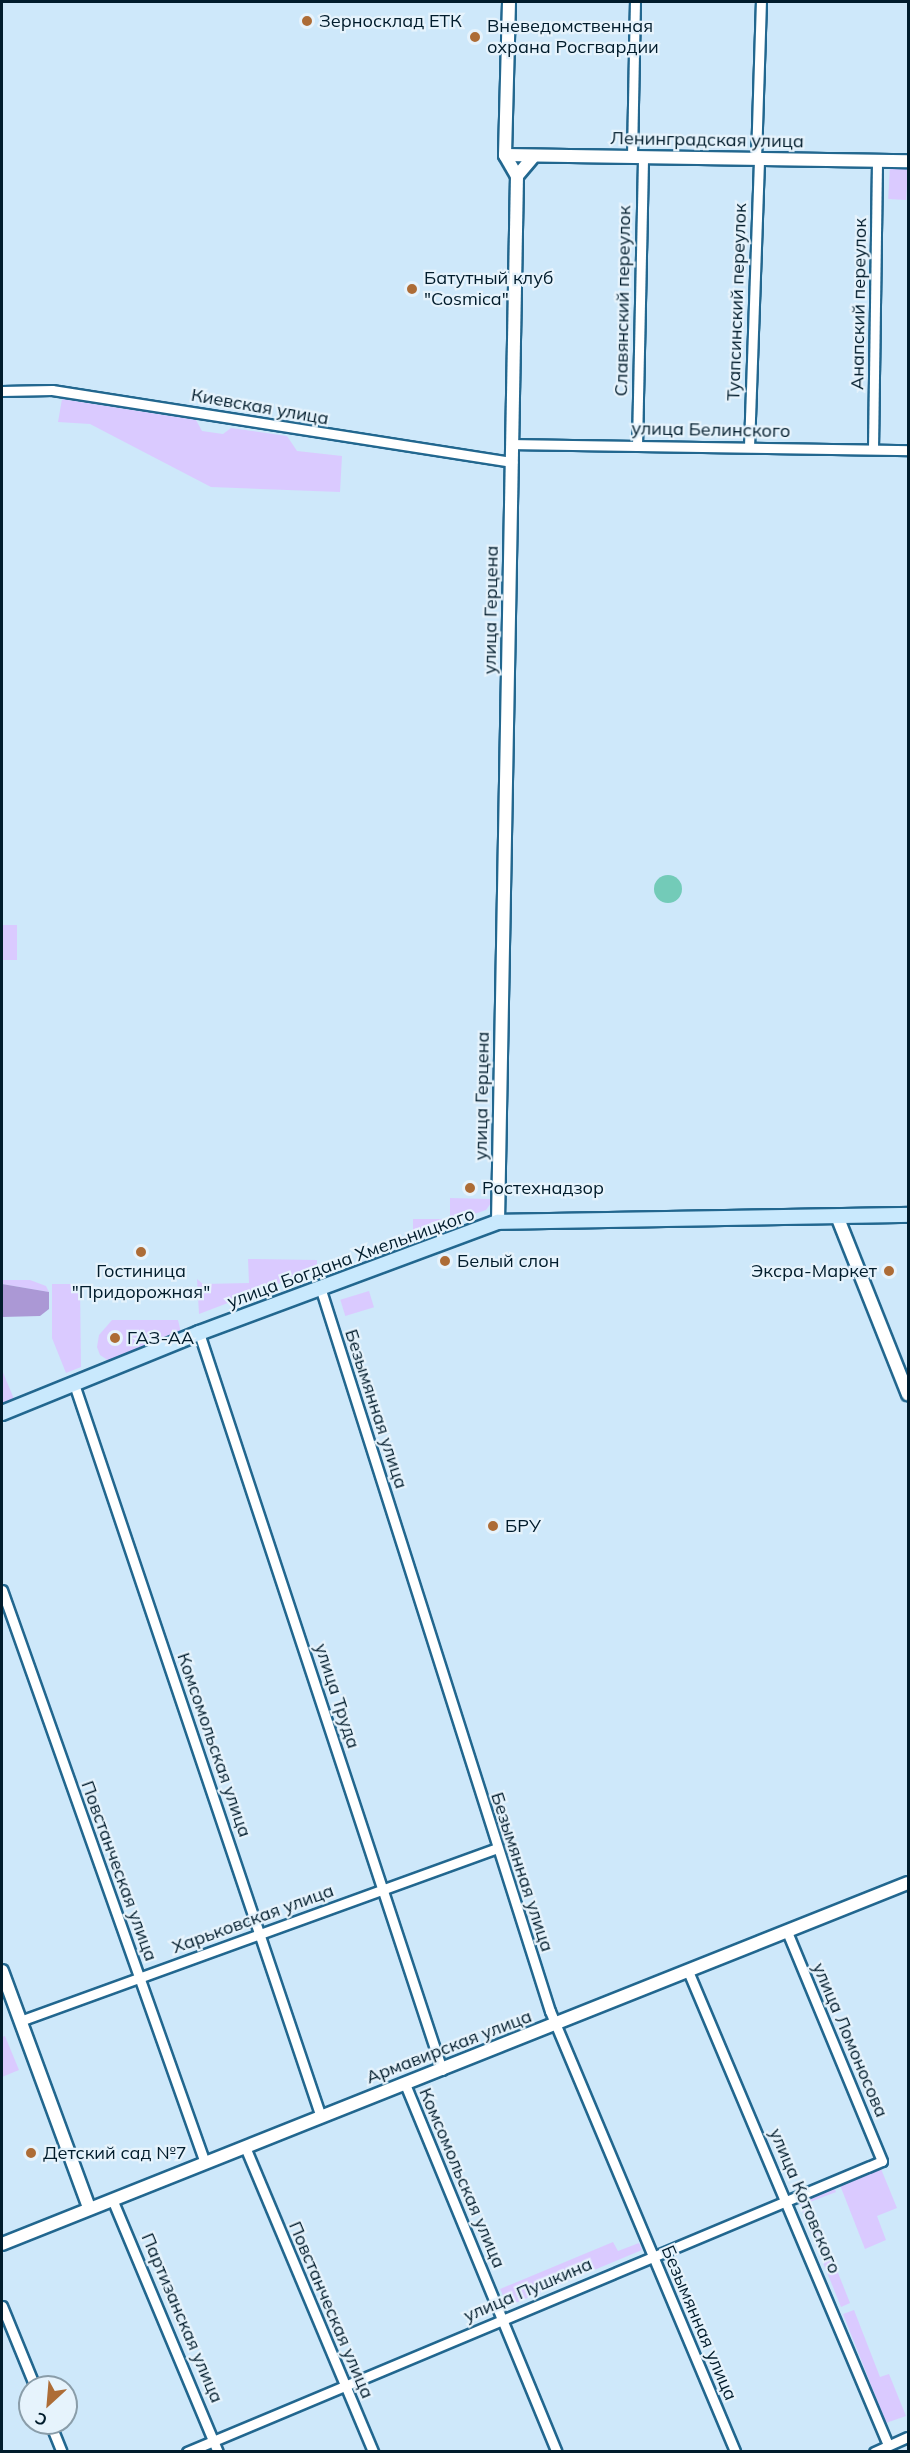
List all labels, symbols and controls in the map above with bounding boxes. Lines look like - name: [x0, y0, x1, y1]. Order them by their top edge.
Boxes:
- place label: Зерносклад ЕТК: [319, 10, 462, 32]
- marker: Зерносклад ЕТК: [300, 14, 314, 28]
- place label: Вневедомственная охрана Росгвардии: [487, 16, 659, 58]
- marker: Вневедомственная охрана Росгвардии: [468, 30, 482, 44]
- street label: Ленинградская улица: [610, 128, 804, 152]
- street label: Туапсинский переулок: [723, 203, 751, 401]
- street label: Славянский переулок: [611, 205, 635, 397]
- street label: Анапский переулок: [847, 218, 871, 390]
- place label: Батутный клуб "Cosmica": [424, 268, 553, 310]
- marker: Батутный клуб "Cosmica": [405, 282, 419, 296]
- street label: Киевская улица: [190, 384, 330, 430]
- street label: улица Белинского: [631, 418, 791, 442]
- street label: улица Герцена: [479, 545, 503, 675]
- street label: улица Герцена: [470, 1031, 494, 1161]
- place label: Ростехнадзор: [482, 1177, 604, 1199]
- marker: Ростехнадзор: [463, 1181, 477, 1195]
- street label: улица Богдана Хмельницкого: [224, 1203, 478, 1313]
- marker: Гостиница "Придорожная": [134, 1245, 148, 1259]
- place label: Белый слон: [457, 1250, 559, 1272]
- marker: Белый слон: [438, 1254, 452, 1268]
- place label: Эксра-Маркет: [751, 1260, 877, 1282]
- place label: Гостиница "Придорожная": [72, 1261, 210, 1304]
- marker: Эксра-Маркет: [882, 1264, 896, 1278]
- place label: ГАЗ-АА: [127, 1327, 194, 1349]
- street label: Безымянная улица: [340, 1327, 412, 1491]
- marker: ГАЗ-АА: [108, 1331, 122, 1345]
- place label: БРУ: [505, 1515, 541, 1537]
- marker: БРУ: [486, 1519, 500, 1533]
- street label: улица Труда: [310, 1641, 364, 1751]
- street label: Комсомольская улица: [172, 1650, 256, 1840]
- street label: Повстанческая улица: [76, 1778, 162, 1964]
- street label: Безымянная улица: [486, 1790, 558, 1954]
- street label: Харьковская улица: [169, 1880, 337, 1958]
- street label: улица Ломоносова: [808, 1960, 892, 2120]
- street label: Армавирская улица: [363, 2005, 535, 2089]
- street label: Комсомольская улица: [414, 2085, 510, 2271]
- street label: улица Котовского: [765, 2125, 845, 2277]
- place label: Детский сад №7: [43, 2142, 187, 2164]
- marker: Детский сад №7: [24, 2146, 38, 2160]
- street label: Повстанческая улица: [284, 2218, 378, 2402]
- street label: Партизанская улица: [136, 2230, 228, 2406]
- street label: Безымянная улица: [657, 2242, 741, 2404]
- street label: улица Пушкина: [460, 2253, 596, 2327]
- north arrow: [18, 2375, 78, 2435]
- text: С: [32, 2408, 50, 2431]

